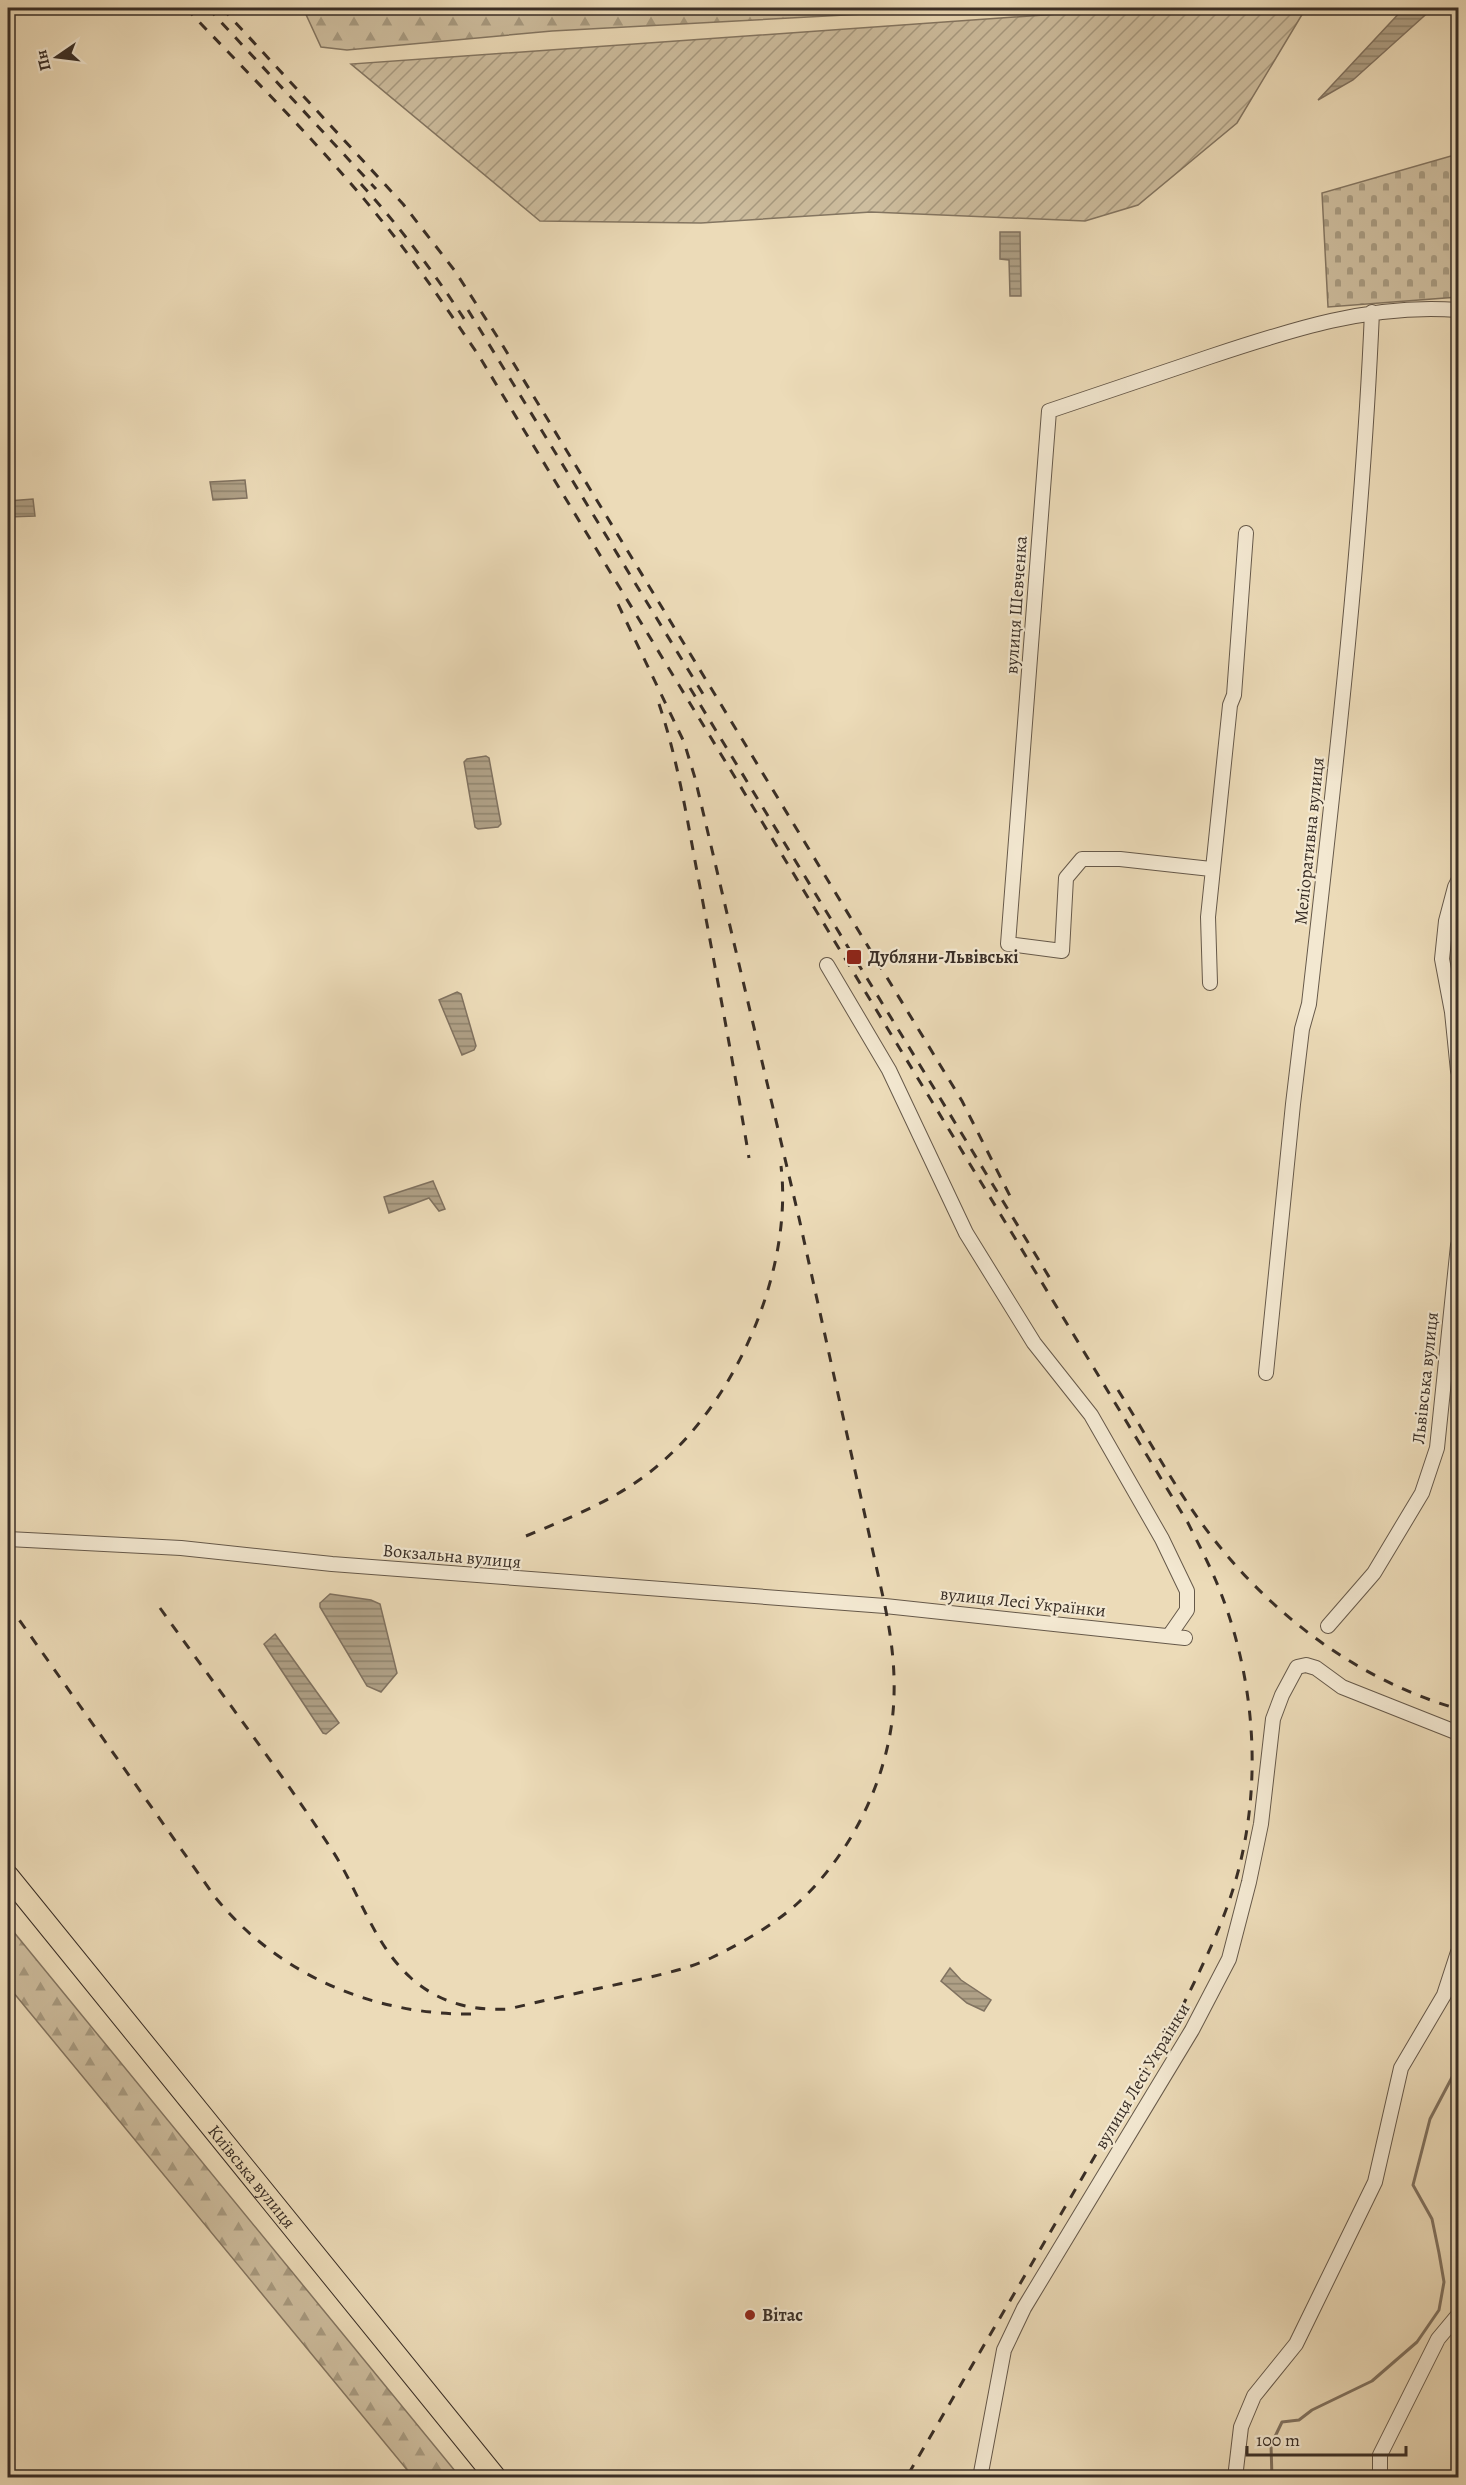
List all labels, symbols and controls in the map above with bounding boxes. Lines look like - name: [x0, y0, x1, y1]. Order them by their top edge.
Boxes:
- north arrow: [27, 27, 87, 87]
- text: Пн: [30, 48, 57, 73]
- street label: вулиця Шевченка: [999, 534, 1033, 675]
- street label: Меліоративна вулиця: [1288, 756, 1330, 926]
- place label: Дубляни-Львівські: [868, 945, 1018, 969]
- marker: Дубляни-Львівські: [845, 948, 863, 966]
- street label: Львівська вулиця: [1406, 1311, 1444, 1445]
- street label: Вокзальна вулиця: [382, 1538, 522, 1574]
- street label: вулиця Лесі Українки: [939, 1581, 1107, 1623]
- street label: вулиця Лесі Українки: [1089, 1998, 1195, 2154]
- street label: Київська вулиця: [202, 2120, 301, 2234]
- place label: Вітас: [762, 2303, 803, 2327]
- marker: Вітас: [743, 2308, 757, 2322]
- scale bar: [1247, 2419, 1406, 2457]
- text: 100 m: [1256, 2428, 1300, 2452]

